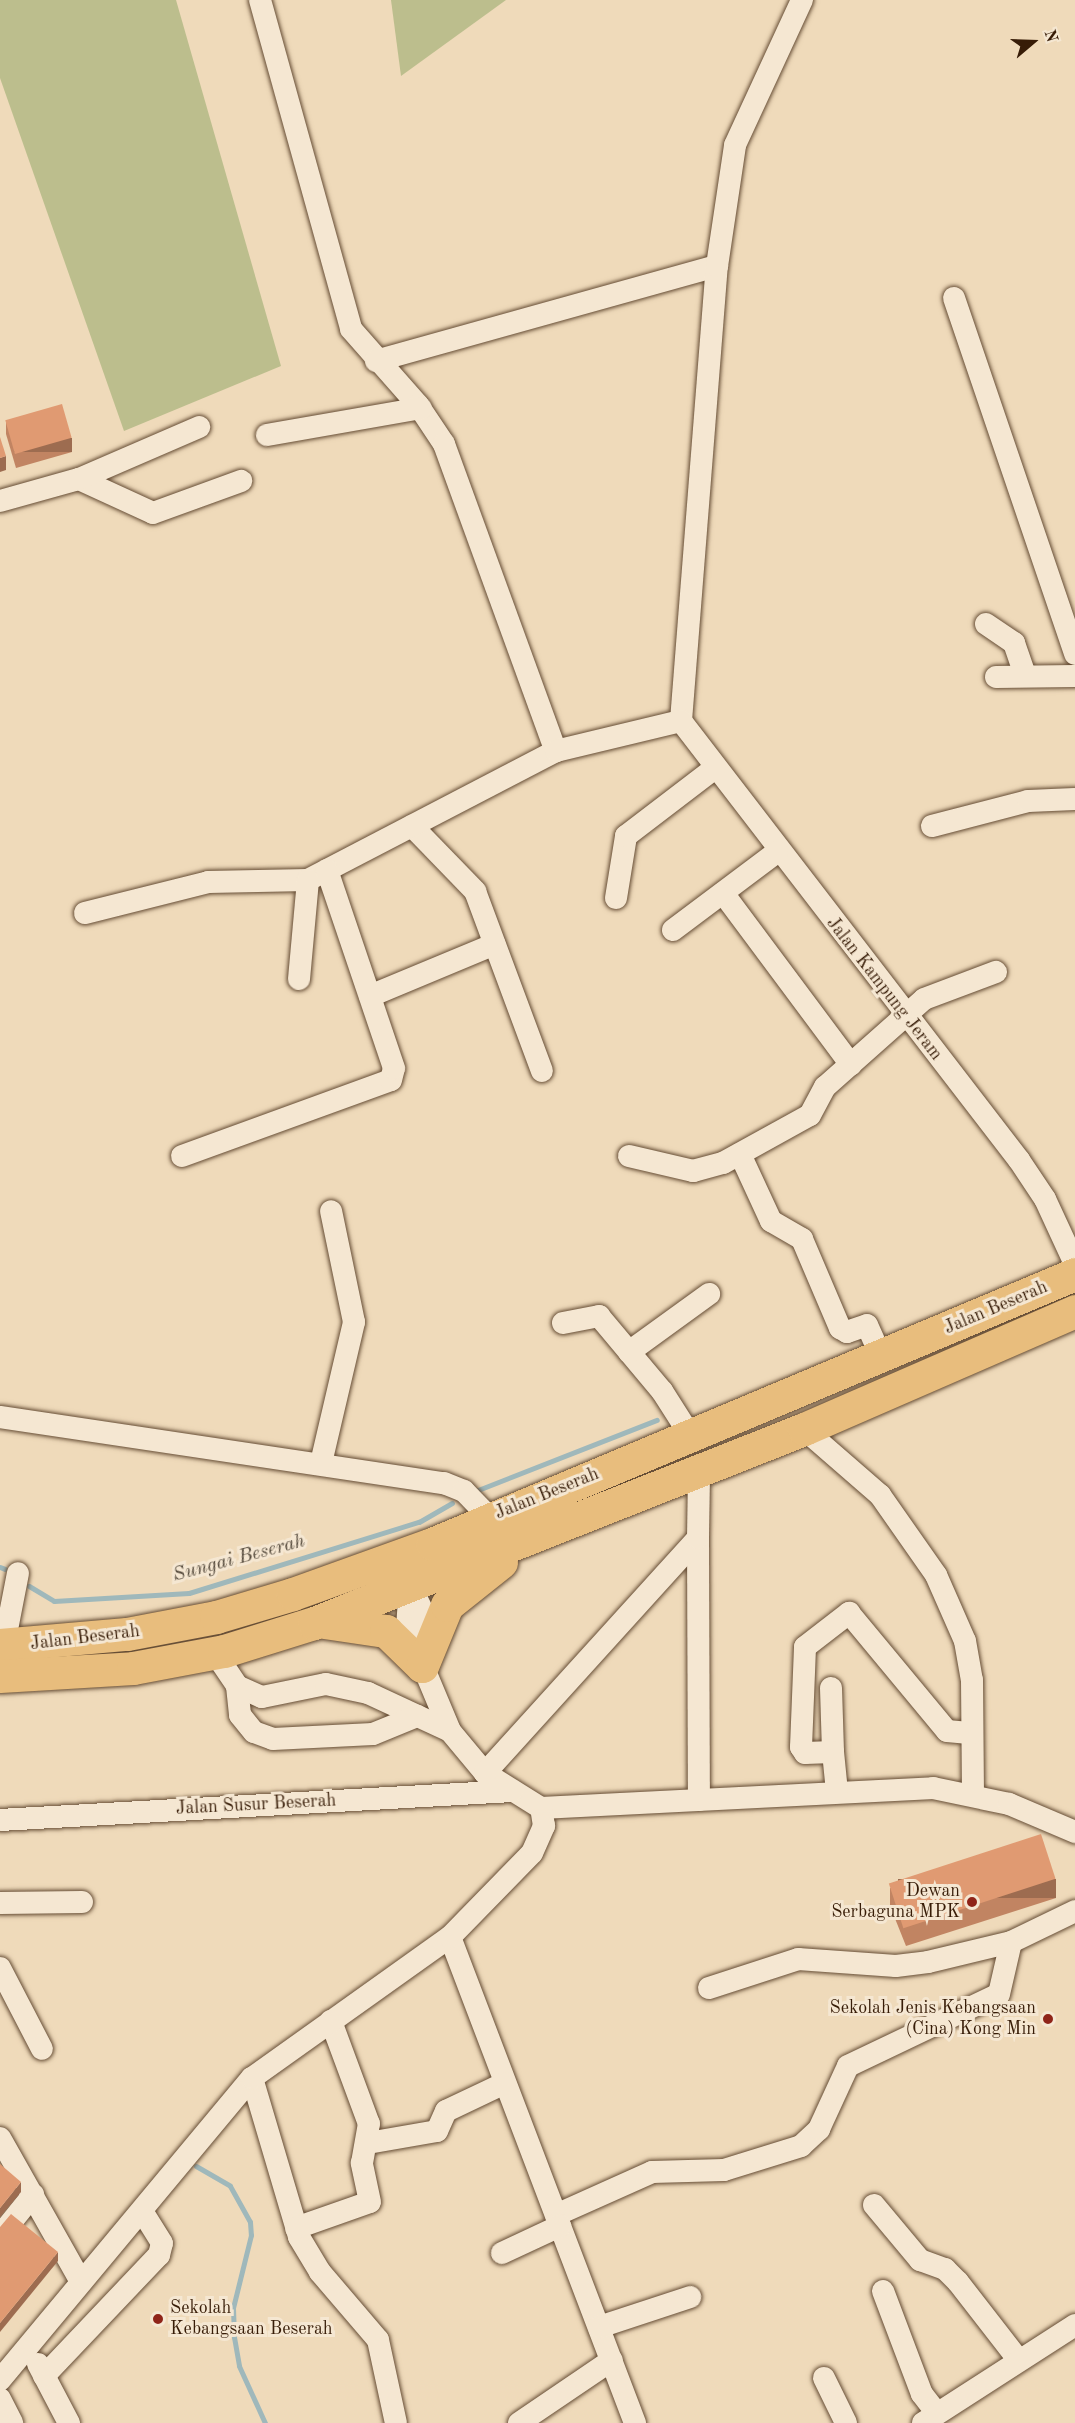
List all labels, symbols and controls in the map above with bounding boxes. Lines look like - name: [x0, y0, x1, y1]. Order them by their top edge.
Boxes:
- north arrow: [1003, 12, 1063, 72]
- text: N: [1040, 28, 1060, 45]
- street label: Jalan Kampung Jeram: [821, 913, 947, 1065]
- street label: Jalan Beserah: [941, 1277, 1051, 1339]
- street label: Jalan Beserah: [492, 1463, 602, 1525]
- water label: Sungai Beserah: [170, 1530, 308, 1588]
- street label: Jalan Beserah: [29, 1621, 141, 1655]
- street label: Jalan Susur Beserah: [175, 1790, 337, 1820]
- place label: Dewan Serbaguna MPK: [831, 1881, 960, 1924]
- marker: Dewan Serbaguna MPK: [965, 1895, 979, 1909]
- place label: Sekolah Jenis Kebangsaan (Cina) Kong Min: [830, 1998, 1036, 2040]
- marker: Sekolah Jenis Kebangsaan (Cina) Kong Min: [1041, 2012, 1055, 2026]
- place label: Sekolah Kebangsaan Beserah: [170, 2298, 333, 2340]
- marker: Sekolah Kebangsaan Beserah: [151, 2312, 165, 2326]

